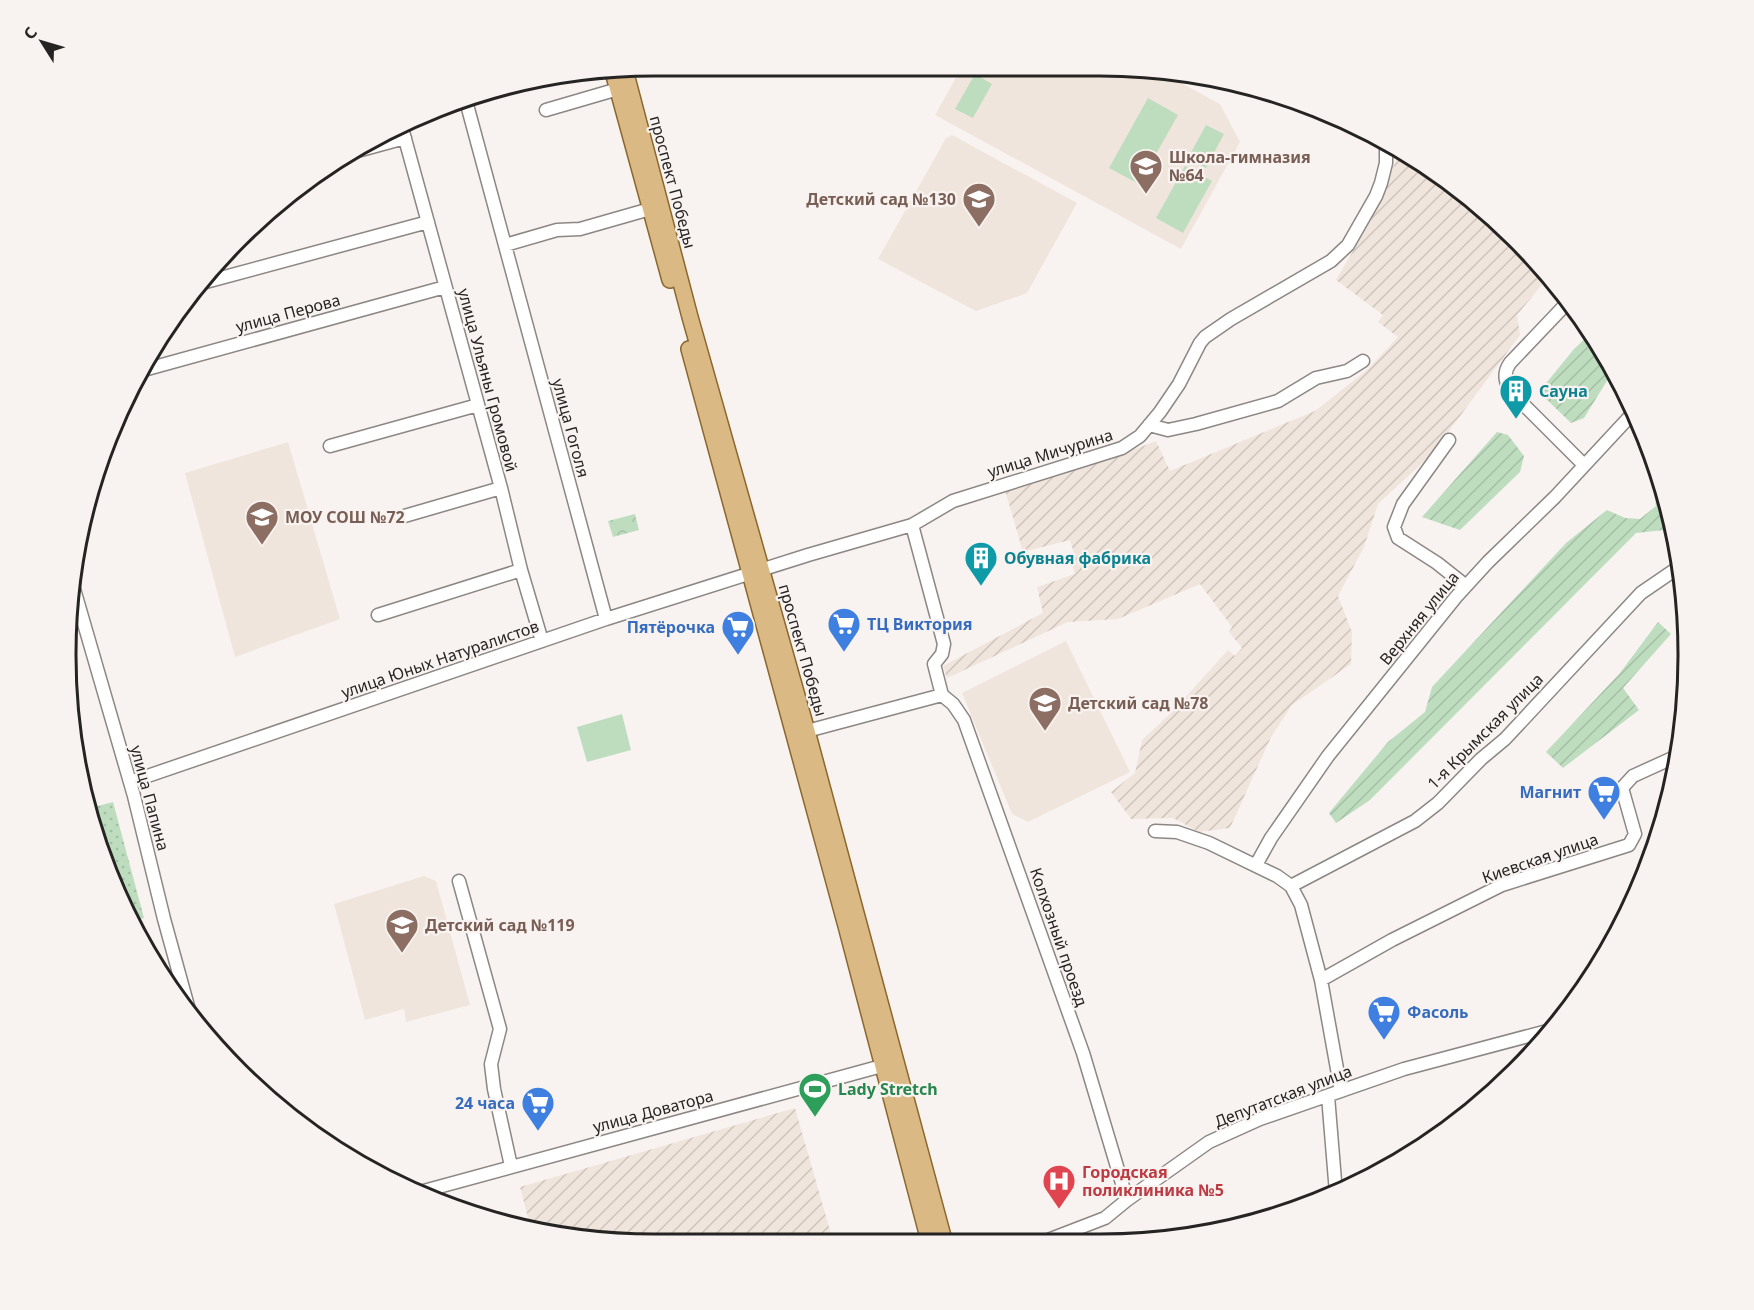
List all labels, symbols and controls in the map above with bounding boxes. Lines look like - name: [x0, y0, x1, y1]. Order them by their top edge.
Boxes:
- north arrow: [12, 12, 72, 72]
- text: С: [18, 22, 42, 44]
- street label: проспект Победы: [645, 113, 701, 251]
- place label: Школа-гимназия №64: [1169, 146, 1311, 186]
- school or university icon: Школа-гимназия №64: [1128, 148, 1164, 195]
- school or university icon: Детский сад №130: [961, 181, 997, 228]
- place label: Детский сад №130: [806, 188, 956, 210]
- street label: улица Ульяны Громовой: [453, 286, 523, 474]
- street label: улица Перова: [233, 288, 343, 338]
- building icon: Сауна: [1498, 373, 1534, 420]
- street label: улица Гоголя: [547, 376, 595, 480]
- place label: Сауна: [1539, 380, 1588, 402]
- street label: улица Мичурина: [985, 423, 1115, 483]
- school or university icon: МОУ СОШ №72: [244, 499, 280, 546]
- place label: МОУ СОШ №72: [285, 506, 405, 528]
- building icon: Обувная фабрика: [963, 540, 999, 587]
- place label: Обувная фабрика: [1004, 547, 1151, 569]
- street label: Верхняя улица: [1374, 567, 1464, 669]
- street label: проспект Победы: [774, 581, 832, 719]
- supermarket icon: ТЦ Виктория: [826, 606, 862, 653]
- supermarket icon: Пятёрочка: [720, 609, 756, 656]
- place label: ТЦ Виктория: [867, 613, 973, 635]
- street label: улица Юных Натуралистов: [338, 615, 542, 703]
- place label: Пятёрочка: [627, 616, 715, 638]
- street label: 1-я Крымская улица: [1422, 668, 1548, 794]
- school or university icon: Детский сад №78: [1027, 685, 1063, 732]
- place label: Детский сад №78: [1068, 692, 1209, 714]
- street label: улица Папина: [125, 743, 175, 853]
- supermarket icon: Магнит: [1586, 774, 1622, 821]
- place label: Магнит: [1519, 781, 1581, 803]
- street label: Киевская улица: [1479, 828, 1601, 888]
- street label: Колхозный проезд: [1025, 865, 1093, 1009]
- school or university icon: Детский сад №119: [384, 907, 420, 954]
- place label: Детский сад №119: [425, 914, 575, 936]
- supermarket icon: Фасоль: [1366, 994, 1402, 1041]
- place label: Фасоль: [1407, 1001, 1469, 1023]
- street label: Депутатская улица: [1211, 1060, 1355, 1132]
- sports icon: Lady Stretch: [797, 1071, 833, 1118]
- place label: Lady Stretch: [838, 1078, 938, 1100]
- street label: улица Доватора: [590, 1084, 716, 1138]
- supermarket icon: 24 часа: [520, 1085, 556, 1132]
- place label: 24 часа: [455, 1092, 515, 1114]
- place label: Городская поликлиника №5: [1082, 1161, 1224, 1201]
- hospital icon: Городская поликлиника №5: [1041, 1163, 1077, 1210]

